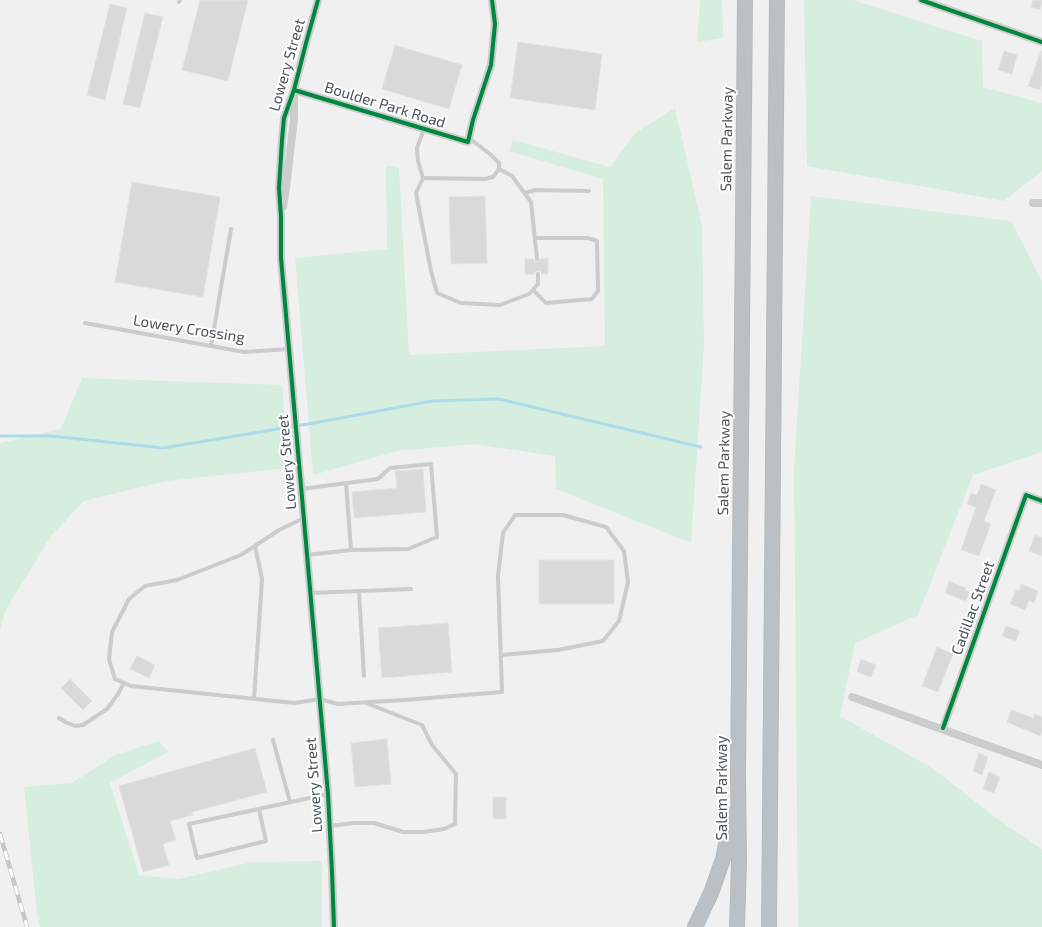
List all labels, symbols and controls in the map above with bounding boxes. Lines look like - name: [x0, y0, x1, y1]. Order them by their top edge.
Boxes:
- street label: Lowery Street: [265, 17, 309, 113]
- street label: Boulder Park Road: [322, 78, 448, 132]
- street label: Salem Parkway: [717, 86, 737, 192]
- street label: Lowery Crossing: [132, 311, 246, 347]
- street label: Salem Parkway: [714, 410, 734, 516]
- street label: Lowery Street: [274, 414, 300, 510]
- street label: Cadillac Street: [948, 559, 998, 657]
- street label: Salem Parkway: [713, 736, 731, 840]
- street label: Lowery Street: [302, 737, 326, 833]

